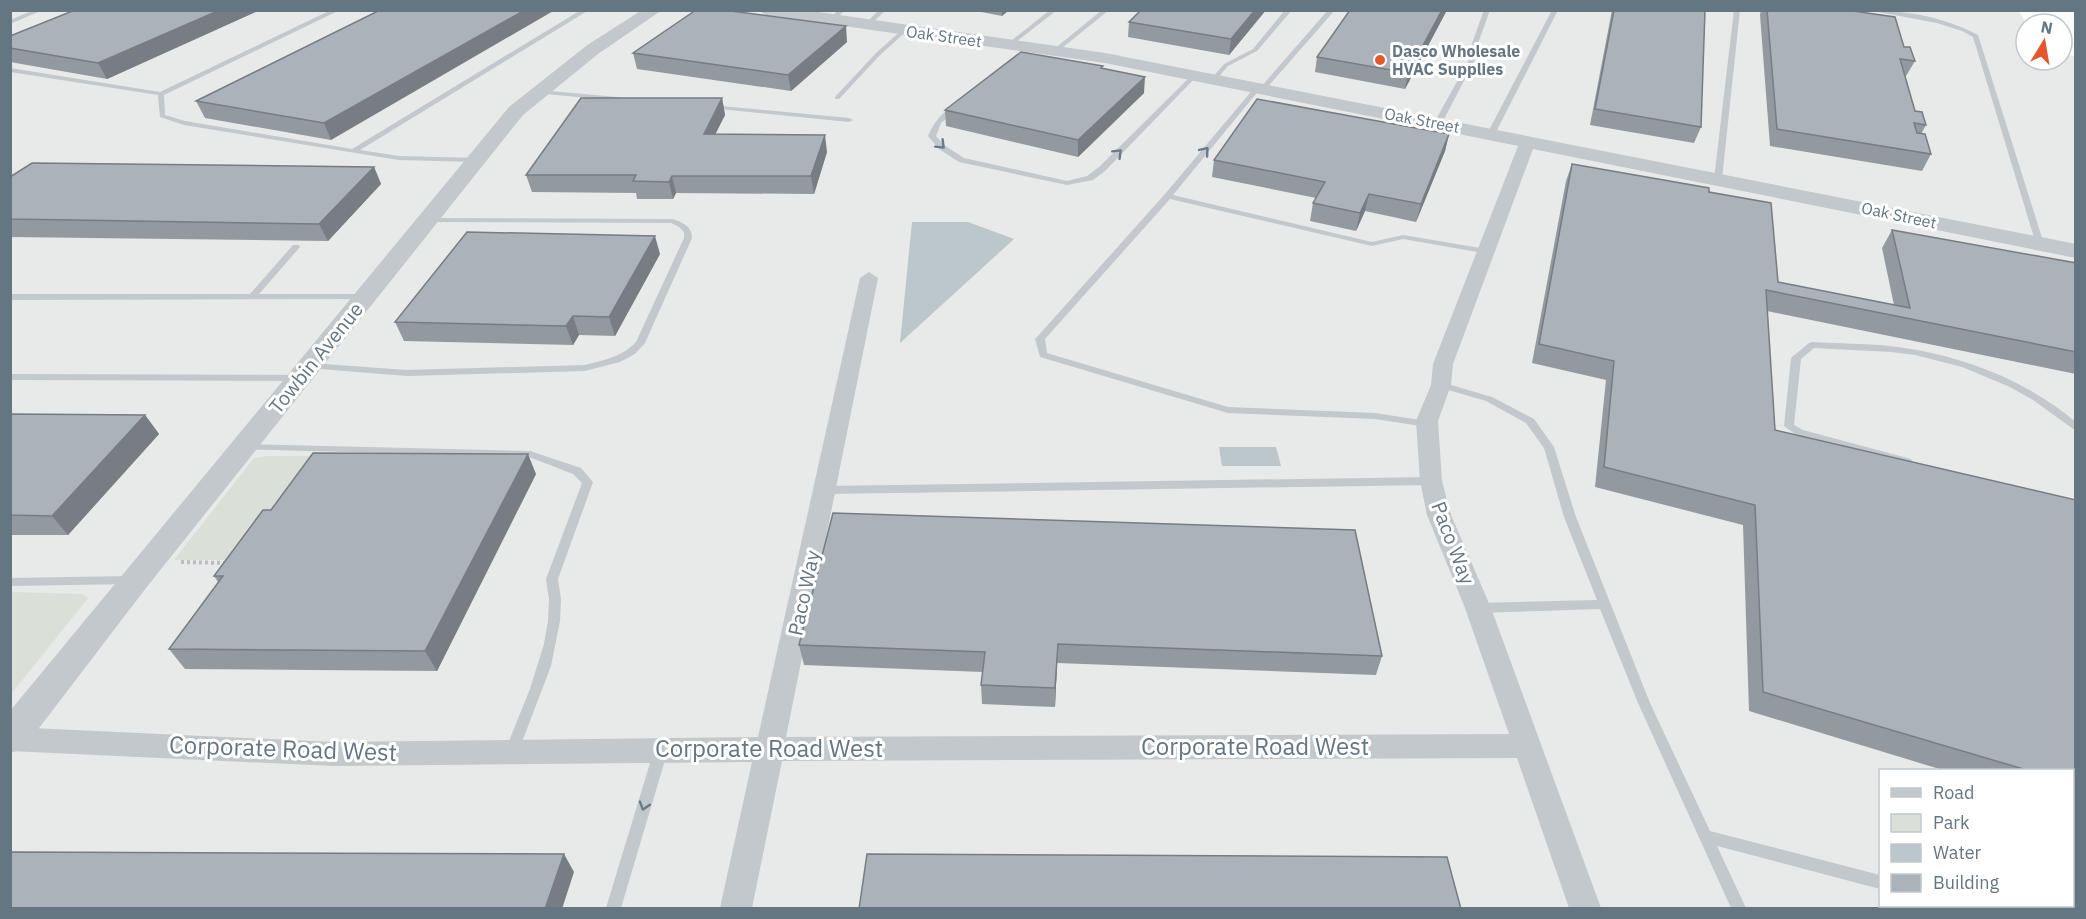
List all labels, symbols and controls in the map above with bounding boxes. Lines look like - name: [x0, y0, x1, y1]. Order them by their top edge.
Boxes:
- north arrow: [2014, 12, 2074, 72]
- text: N: [2039, 16, 2054, 38]
- street label: Oak Street: [905, 21, 983, 51]
- place label: Dasco Wholesale HVAC Supplies: [1392, 41, 1520, 79]
- marker: Dasco Wholesale HVAC Supplies: [1373, 53, 1387, 67]
- street label: Oak Street: [1383, 103, 1461, 137]
- one-way arrow: [934, 138, 944, 149]
- one-way arrow: [1198, 147, 1209, 158]
- one-way arrow: [1110, 149, 1121, 160]
- street label: Oak Street: [1860, 197, 1938, 233]
- street label: Towbin Avenue: [262, 296, 369, 419]
- street label: Paco Way: [1425, 498, 1482, 588]
- street label: Paco Way: [781, 548, 826, 638]
- street label: Corporate Road West: [168, 728, 398, 768]
- street label: Corporate Road West: [1141, 730, 1369, 762]
- street label: Corporate Road West: [655, 732, 883, 764]
- legend: [1879, 769, 2074, 907]
- text: Road: [1933, 781, 1974, 804]
- one-way arrow: [639, 800, 651, 811]
- text: Park: [1933, 811, 1970, 834]
- text: Water: [1933, 841, 1982, 864]
- text: Building: [1933, 871, 2000, 894]

